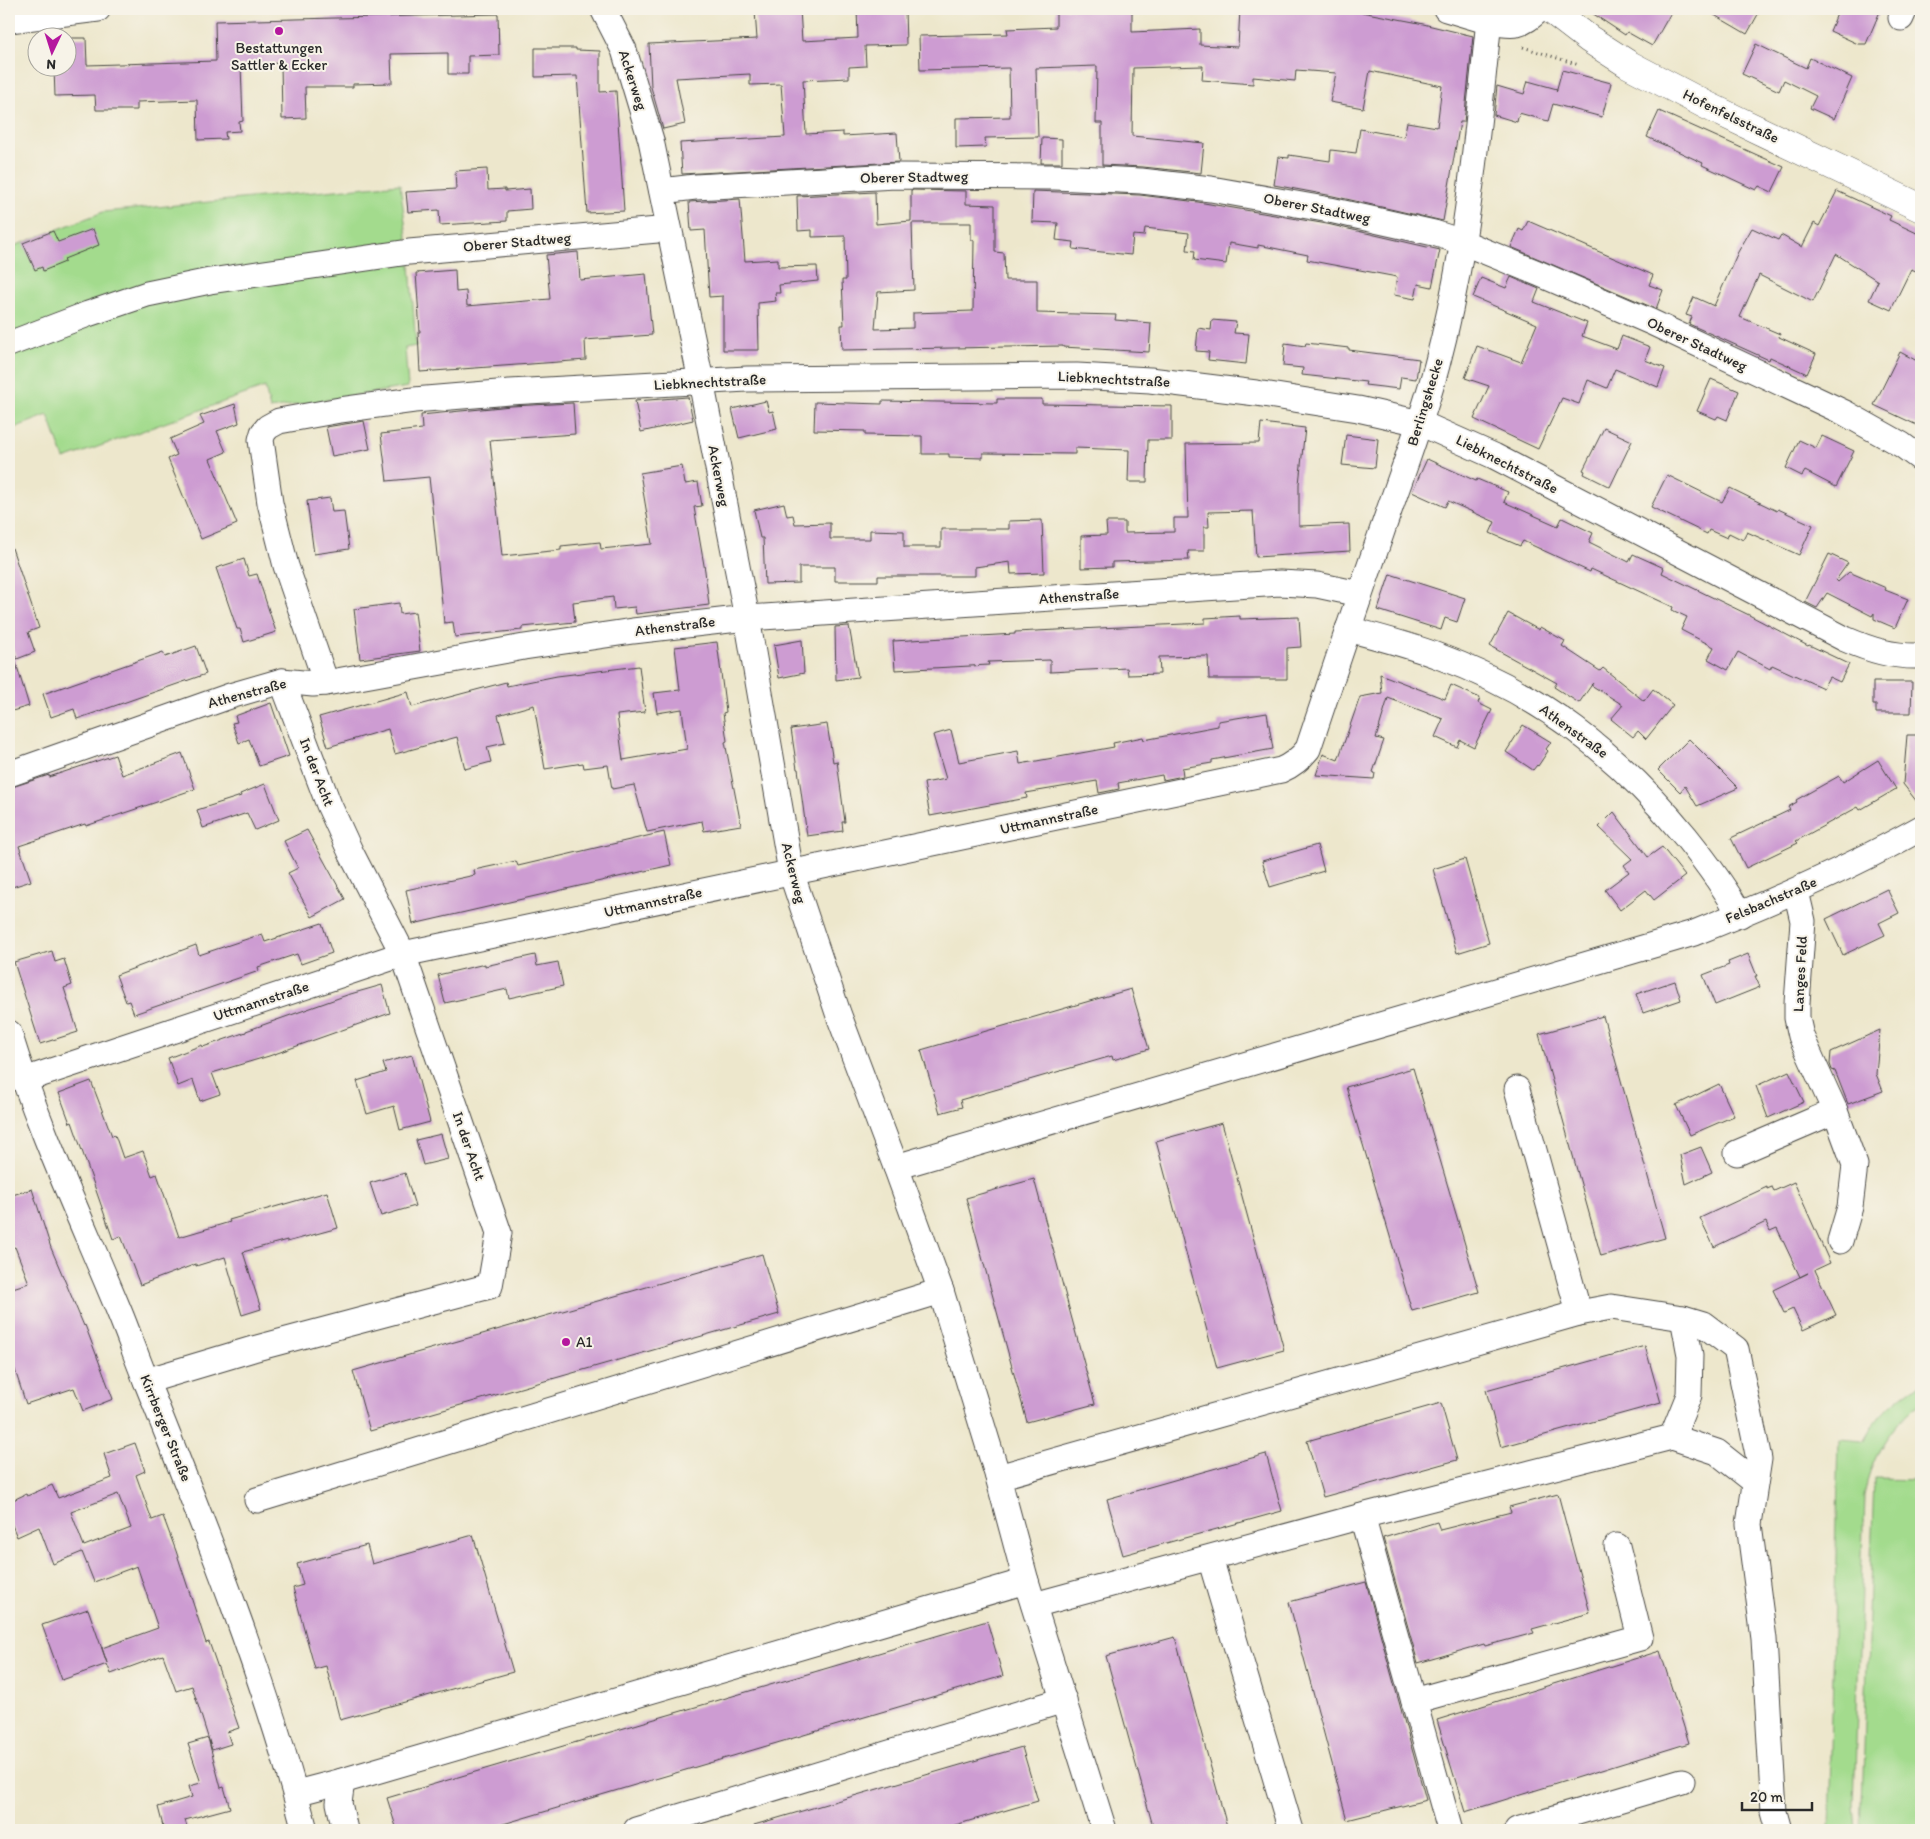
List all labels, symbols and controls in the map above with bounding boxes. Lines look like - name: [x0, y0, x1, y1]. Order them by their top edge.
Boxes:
- marker: Bestattungen Sattler & Ecker: [273, 25, 285, 37]
- north arrow: [28, 28, 78, 78]
- place label: Bestattungen Sattler & Ecker: [231, 39, 327, 74]
- street label: Ackerweg: [615, 48, 651, 113]
- text: N: [46, 56, 56, 73]
- street label: Hofenfelsstraße: [1680, 85, 1782, 147]
- street label: Oberer Stadtweg: [860, 167, 969, 187]
- street label: Oberer Stadtweg: [1262, 189, 1372, 227]
- street label: Oberer Stadtweg: [462, 228, 572, 256]
- street label: Oberer Stadtweg: [1644, 313, 1750, 375]
- street label: Berlingshecke: [1403, 356, 1447, 448]
- street label: Liebknechtstraße: [1057, 367, 1171, 391]
- street label: Liebknechtstraße: [653, 370, 767, 394]
- street label: Liebknechtstraße: [1453, 430, 1561, 498]
- street label: Ackerweg: [704, 444, 734, 509]
- street label: Athenstraße: [1038, 584, 1120, 608]
- street label: Athenstraße: [634, 612, 716, 640]
- street label: Athenstraße: [206, 674, 288, 712]
- street label: Athenstraße: [1536, 700, 1612, 762]
- street label: In der Acht: [296, 735, 338, 809]
- street label: Uttmannstraße: [998, 800, 1100, 838]
- street label: Ackerweg: [778, 841, 810, 906]
- street label: Felsbachstraße: [1723, 873, 1819, 927]
- street label: Uttmannstraße: [602, 883, 704, 921]
- street label: Langes Feld: [1789, 936, 1811, 1012]
- street label: Uttmannstraße: [211, 977, 311, 1025]
- street label: In der Acht: [449, 1109, 489, 1183]
- place label: A1: [576, 1333, 593, 1351]
- marker: A1: [560, 1336, 572, 1348]
- street label: Kirrberger Straße: [136, 1372, 196, 1484]
- scale bar: [1742, 1779, 1812, 1811]
- text: 20 m: [1750, 1788, 1784, 1806]

